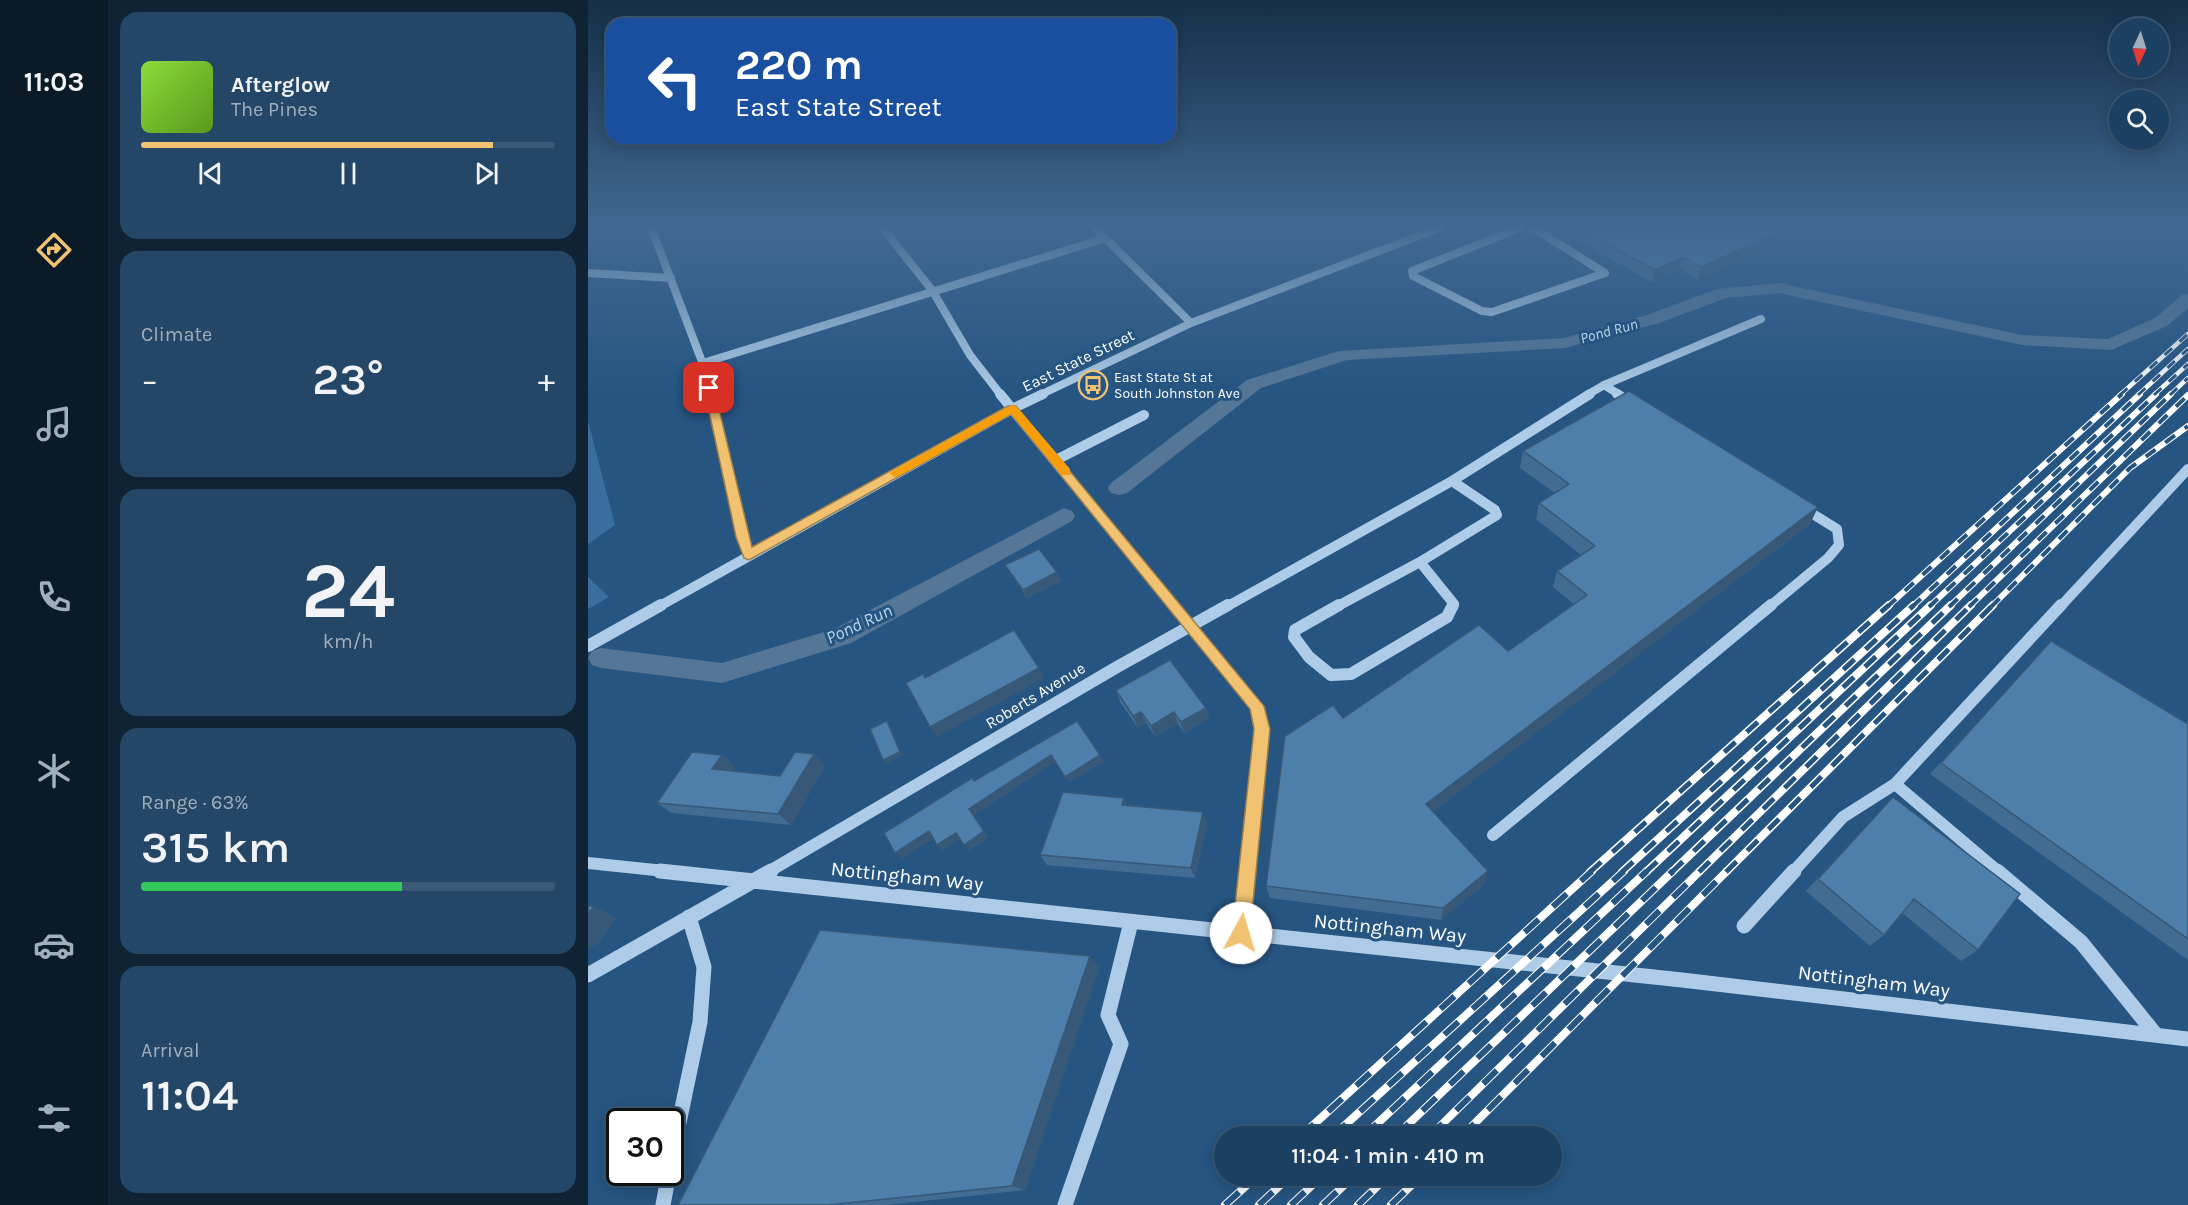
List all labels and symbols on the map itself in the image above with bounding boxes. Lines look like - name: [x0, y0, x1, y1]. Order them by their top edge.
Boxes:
- north arrow: [2109, 18, 2169, 78]
- water label: Pond Run: [1578, 315, 1640, 347]
- street label: East State Street: [1019, 325, 1137, 396]
- pin: [683, 362, 734, 413]
- bus stop icon: East State St at South Johnston Ave: [1077, 369, 1109, 401]
- place label: East State St at South Johnston Ave: [1114, 369, 1240, 402]
- water label: Pond Run: [822, 599, 896, 649]
- street label: Roberts Avenue: [982, 658, 1089, 733]
- street label: Nottingham Way: [830, 857, 984, 896]
- position arrow: [1209, 901, 1273, 965]
- street label: Nottingham Way: [1313, 909, 1467, 948]
- street label: Nottingham Way: [1797, 961, 1951, 1002]
- speed limit sign: 30: [606, 1108, 684, 1186]

